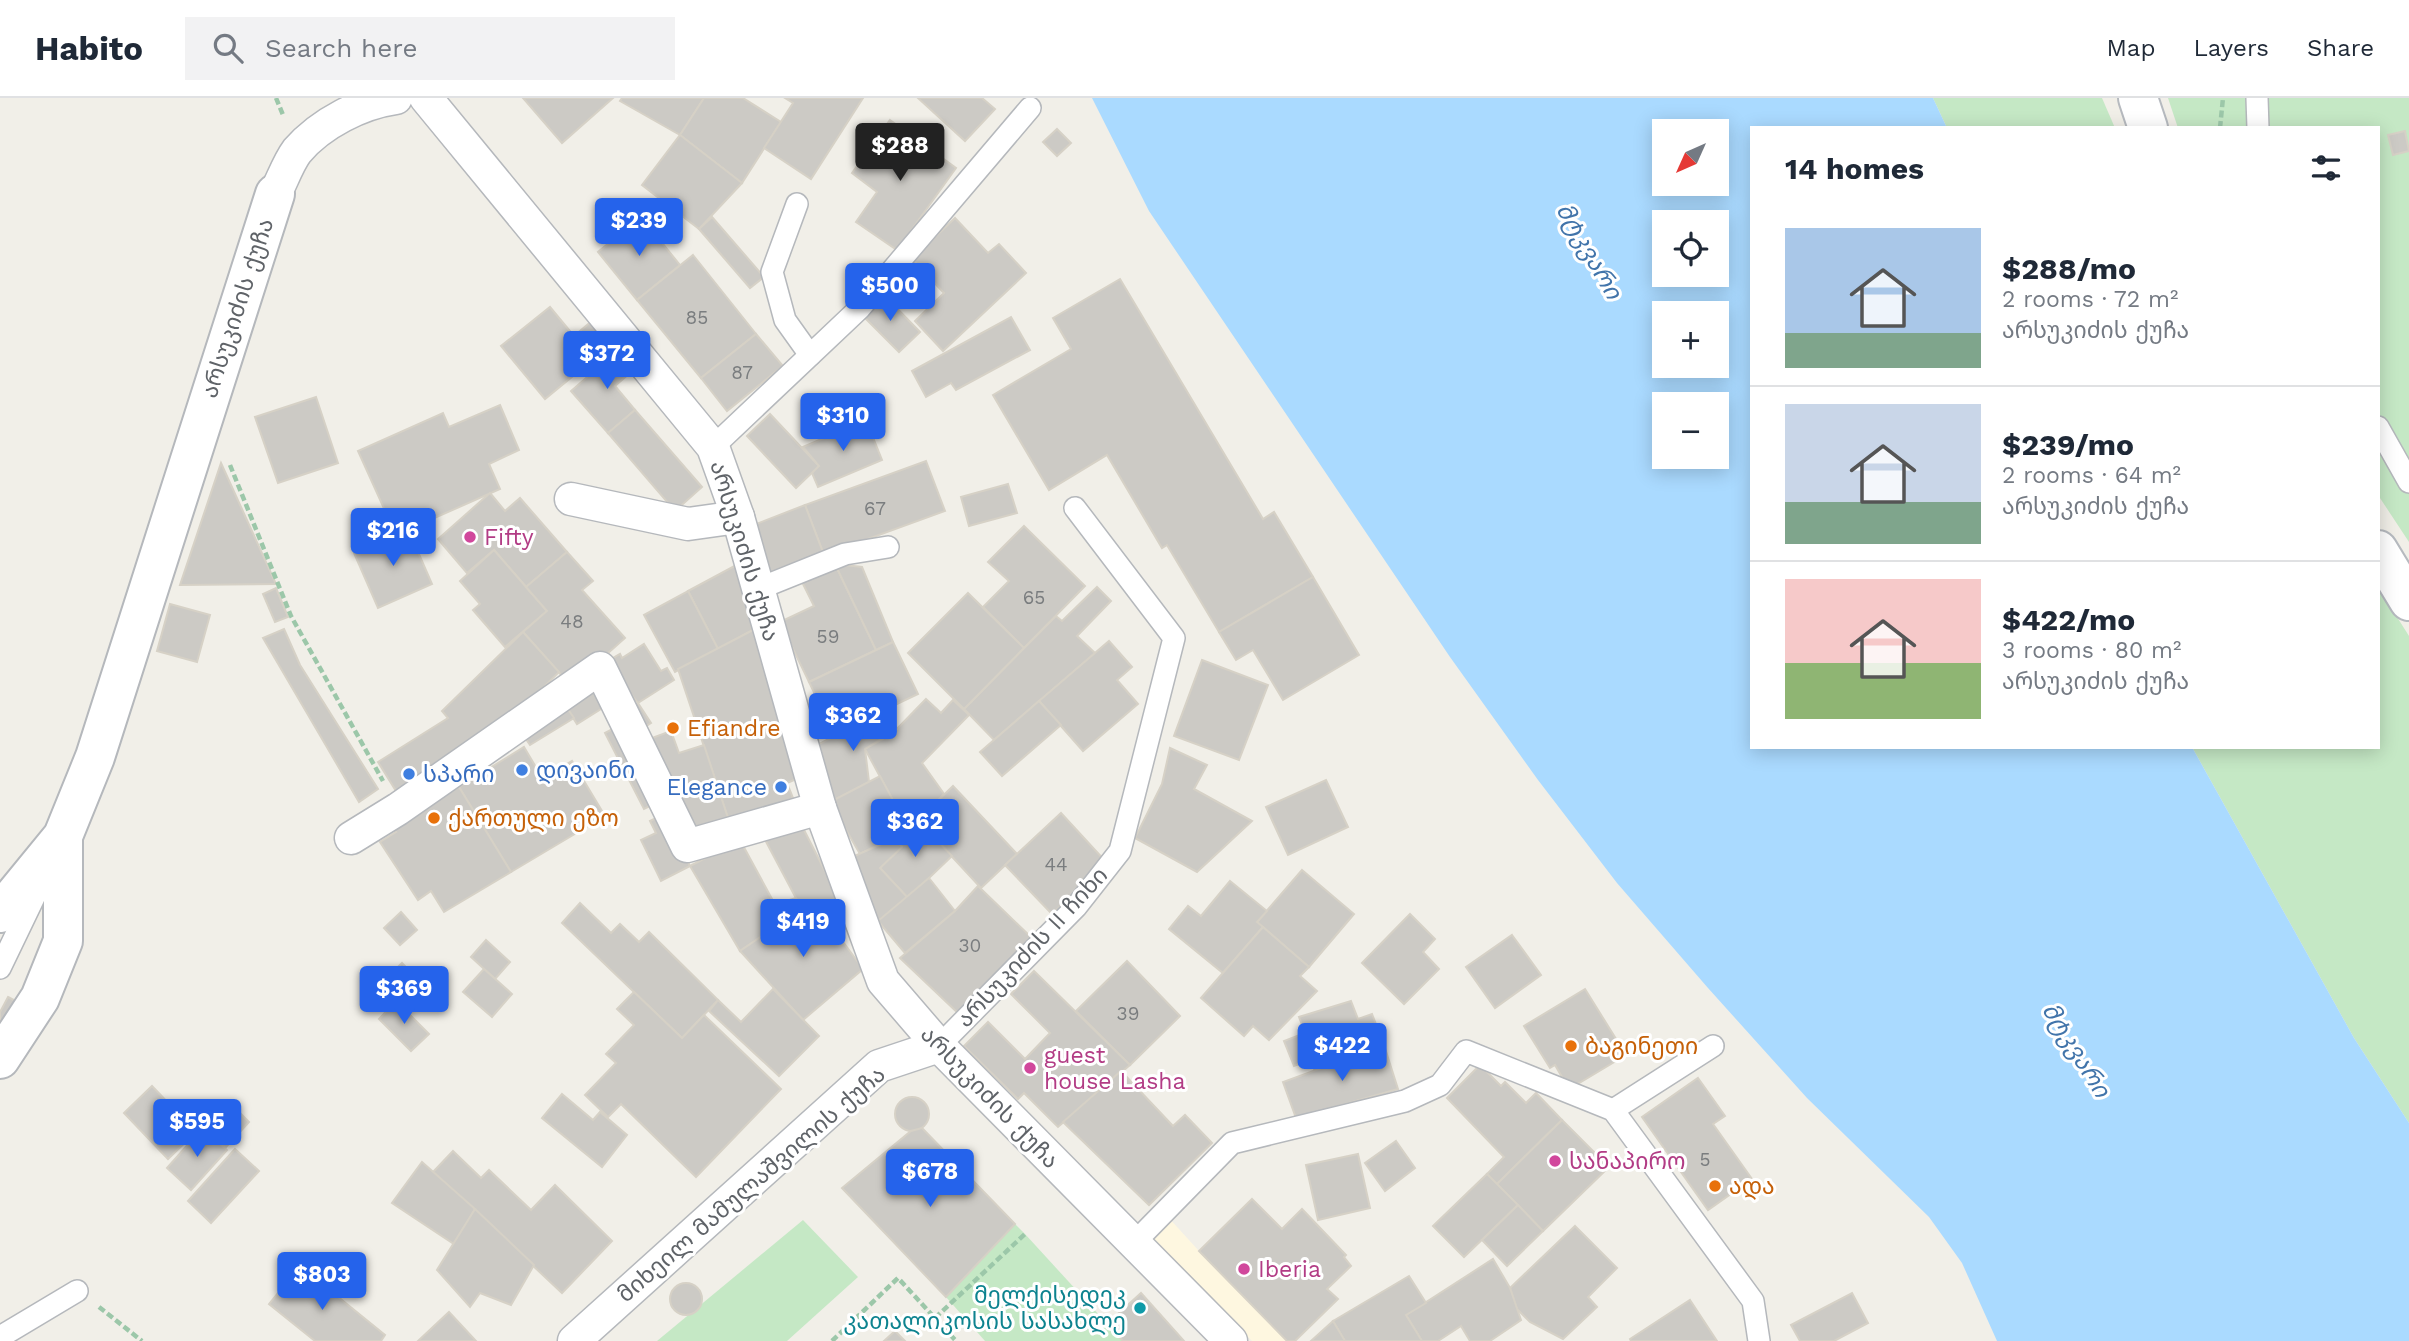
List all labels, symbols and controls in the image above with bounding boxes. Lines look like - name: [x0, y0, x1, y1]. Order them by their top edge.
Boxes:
- search box: [185, 17, 675, 80]
- text: Habito: [35, 29, 143, 68]
- icon: search: [209, 29, 247, 67]
- text: Search here: [265, 33, 417, 63]
- text: Map: [2107, 34, 2155, 62]
- text: Layers: [2193, 34, 2269, 62]
- text: Share: [2307, 34, 2374, 62]
- north arrow: [1652, 119, 1729, 196]
- map controls: [1652, 119, 1729, 469]
- pin: $288: [859, 123, 941, 183]
- text: $288: [871, 132, 929, 159]
- icon: filters: [2307, 149, 2345, 187]
- text: 14 homes: [1785, 151, 1924, 186]
- pin: $239: [598, 198, 680, 258]
- water label: მტკვარი: [1550, 198, 1628, 305]
- text: $239: [611, 207, 667, 234]
- button: locate: [1652, 210, 1729, 287]
- street label: არსუკიძის ქუჩა: [196, 215, 279, 401]
- text: $288/mo: [2002, 251, 2136, 286]
- icon: home: [1841, 256, 1925, 340]
- pin: $500: [849, 264, 931, 323]
- text: $500: [861, 272, 919, 299]
- text: 2 rooms · 72 m²: [2002, 286, 2178, 313]
- button: +: [1652, 301, 1729, 378]
- house number: 85: [686, 306, 708, 329]
- text: არსუკიძის ქუჩა: [2002, 317, 2189, 344]
- pin: $372: [566, 331, 648, 391]
- text: $372: [579, 340, 635, 367]
- house number: 87: [731, 361, 753, 384]
- button: −: [1652, 392, 1729, 469]
- pin: $310: [802, 394, 884, 453]
- text: $310: [816, 402, 870, 429]
- text: $239/mo: [2002, 427, 2134, 462]
- icon: home: [1841, 432, 1925, 516]
- street label: არსუკიძის ქუჩა: [704, 458, 785, 645]
- text: 2 rooms · 64 m²: [2002, 462, 2181, 489]
- text: არსუკიძის ქუჩა: [2002, 493, 2189, 520]
- house number: 67: [864, 497, 886, 520]
- pin: $216: [352, 508, 434, 568]
- text: $216: [367, 517, 419, 544]
- place label: Fifty: [484, 524, 534, 551]
- marker: Fifty: [462, 529, 478, 545]
- house number: 65: [1023, 586, 1045, 609]
- text: $422/mo: [2002, 602, 2135, 637]
- icon: home: [1841, 607, 1925, 691]
- house number: 48: [560, 610, 584, 633]
- house number: 59: [817, 625, 839, 648]
- text: 3 rooms · 80 m²: [2002, 637, 2181, 664]
- text: არსუკიძის ქუჩა: [2002, 668, 2189, 695]
- pin: $362: [812, 694, 894, 753]
- text: $362: [825, 702, 881, 729]
- place label: Efiandre: [687, 715, 780, 742]
- marker: Efiandre: [665, 720, 681, 736]
- place label: დივაინი: [536, 757, 635, 784]
- place label: სპარი: [423, 761, 494, 788]
- marker: დივაინი: [514, 762, 530, 778]
- marker: სპარი: [401, 766, 417, 782]
- place label: Elegance: [666, 774, 767, 801]
- marker: Elegance: [773, 779, 789, 795]
- pin: $362: [874, 800, 956, 859]
- place label: ქართული ეზო: [448, 805, 619, 832]
- text: $362: [887, 808, 943, 835]
- marker: ქართული ეზო: [426, 810, 442, 826]
- house number: 44: [1044, 853, 1068, 876]
- street label: არსუკიძის II ჩიხი: [951, 862, 1114, 1033]
- pin: $419: [762, 900, 844, 959]
- text: $419: [776, 908, 830, 935]
- house number: 30: [959, 934, 981, 957]
- pin: $369: [363, 967, 445, 1026]
- text: $369: [376, 975, 432, 1002]
- water label: მტკვარი: [2036, 998, 2117, 1103]
- house number: 39: [1117, 1002, 1139, 1025]
- street label: არსუკიძის ქუჩა: [915, 1021, 1064, 1174]
- pin: $422: [1301, 1024, 1383, 1083]
- text: $422: [1314, 1032, 1370, 1059]
- place label: ბაგინეთი: [1585, 1033, 1698, 1060]
- marker: ბაგინეთი: [1563, 1038, 1579, 1054]
- place label: guest house Lasha: [1044, 1042, 1186, 1095]
- marker: guest house Lasha: [1022, 1060, 1038, 1076]
- street label: მიხეილ მამულაშვილის ქუჩა: [612, 1061, 891, 1308]
- pin: $595: [156, 1100, 238, 1159]
- text: $595: [169, 1108, 225, 1135]
- place label: სანაპირო: [1569, 1148, 1685, 1175]
- house number: 5: [1699, 1148, 1711, 1171]
- pin: $678: [889, 1150, 971, 1209]
- marker: სანაპირო: [1547, 1153, 1563, 1169]
- text: $678: [902, 1158, 958, 1185]
- place label: ადა: [1729, 1173, 1775, 1200]
- marker: ადა: [1707, 1178, 1723, 1194]
- pin: $803: [281, 1252, 363, 1312]
- place label: Iberia: [1258, 1256, 1321, 1283]
- text: $803: [293, 1261, 351, 1288]
- marker: Iberia: [1236, 1261, 1252, 1277]
- place label: მელქისედეკ კათალიკოსის სასახლე: [843, 1282, 1126, 1335]
- marker: მელქისედეკ კათალიკოსის სასახლე: [1132, 1300, 1148, 1316]

